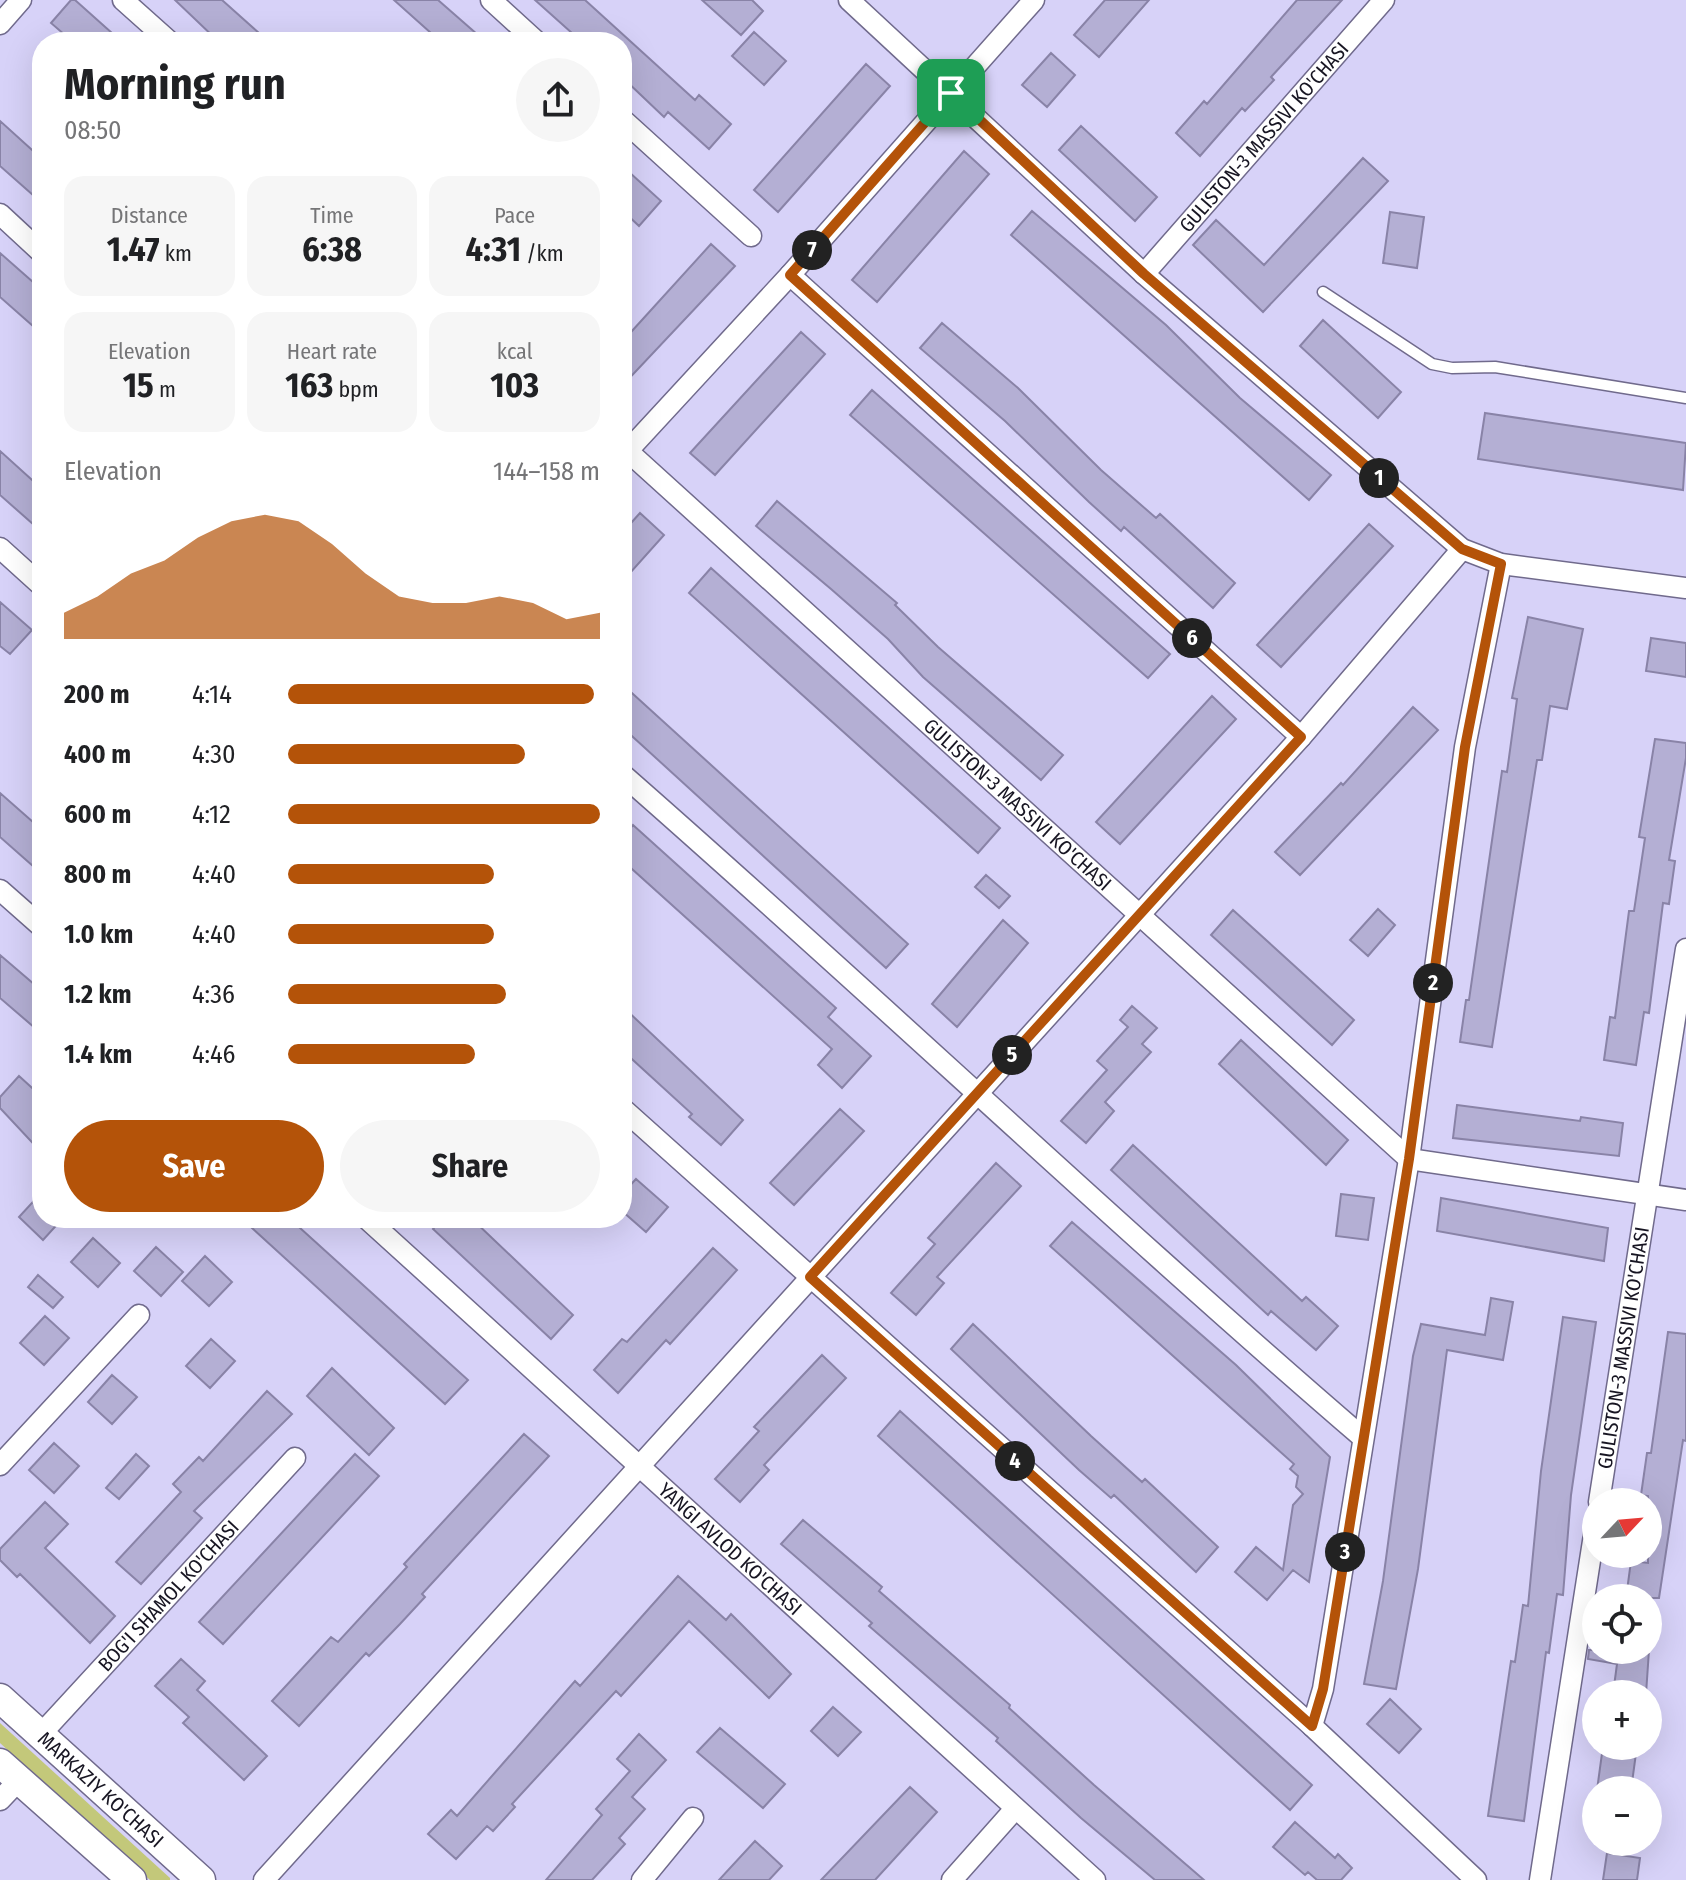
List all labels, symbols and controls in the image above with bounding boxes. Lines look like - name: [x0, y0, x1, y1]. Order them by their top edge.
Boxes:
- street label: GULISTON-3 MASSIVI KO'CHASI: [1174, 37, 1354, 237]
- text: Morning run: [64, 58, 286, 111]
- button: share: [516, 58, 600, 142]
- pin: [917, 59, 985, 127]
- icon: arrive: [929, 71, 973, 115]
- text: 08:50: [64, 115, 122, 146]
- text: Distance: [111, 202, 188, 229]
- text: Time: [310, 202, 354, 229]
- text: Pace: [494, 202, 535, 229]
- text: 1.47: [107, 229, 159, 270]
- text: 6:38: [302, 229, 362, 270]
- text: 4:31: [466, 229, 521, 270]
- pin: 7: [792, 230, 832, 270]
- text: 7: [807, 236, 817, 263]
- text: km: [159, 240, 192, 267]
- text: /km: [521, 240, 564, 267]
- text: Elevation: [108, 338, 191, 365]
- text: Heart rate: [287, 338, 377, 365]
- text: kcal: [497, 338, 532, 365]
- text: 15: [123, 365, 154, 406]
- text: 163: [285, 365, 333, 406]
- text: 103: [490, 365, 539, 406]
- text: m: [154, 376, 176, 403]
- text: bpm: [333, 376, 379, 403]
- text: Elevation: [64, 456, 162, 487]
- text: 144–158 m: [493, 456, 600, 487]
- pin: 1: [1359, 458, 1399, 498]
- text: 1: [1374, 464, 1384, 491]
- pin: 6: [1172, 618, 1212, 658]
- text: 6: [1186, 624, 1198, 651]
- text: 200 m: [64, 679, 130, 710]
- text: 4:14: [192, 679, 232, 710]
- street label: GULISTON-3 MASSIVI KO'CHASI: [919, 713, 1116, 896]
- text: 400 m: [64, 739, 131, 770]
- text: 4:30: [192, 739, 236, 770]
- text: 600 m: [64, 799, 131, 830]
- text: 4:12: [192, 799, 231, 830]
- text: 800 m: [64, 859, 131, 890]
- text: 4:40: [192, 859, 236, 890]
- text: 1.0 km: [64, 919, 133, 950]
- text: 4:40: [192, 919, 236, 950]
- pin: 2: [1413, 963, 1453, 1003]
- text: 2: [1428, 969, 1438, 996]
- text: 1.2 km: [64, 979, 131, 1010]
- text: 4:36: [192, 979, 235, 1010]
- pin: 5: [992, 1035, 1032, 1075]
- text: 1.4 km: [64, 1039, 132, 1070]
- text: 4:46: [192, 1039, 235, 1070]
- text: 5: [1007, 1041, 1017, 1068]
- button: Save: [64, 1120, 324, 1212]
- button: Share: [340, 1120, 600, 1212]
- street label: GULISTON-3 MASSIVI KO'CHASI: [1592, 1225, 1654, 1471]
- pin: 4: [995, 1441, 1035, 1481]
- text: 4: [1009, 1447, 1021, 1474]
- street label: YANGI AVLOD KO'CHASI: [654, 1478, 807, 1620]
- north arrow: [1582, 1488, 1662, 1568]
- map controls: [1582, 1488, 1662, 1856]
- street label: BOG'I SHAMOL KO'CHASI: [93, 1515, 244, 1676]
- pin: 3: [1325, 1532, 1365, 1572]
- text: 3: [1340, 1538, 1350, 1565]
- button: locate: [1582, 1584, 1662, 1664]
- button: +: [1582, 1680, 1662, 1760]
- street label: MARKAZIY KO'CHASI: [33, 1726, 169, 1852]
- button: −: [1582, 1776, 1662, 1856]

